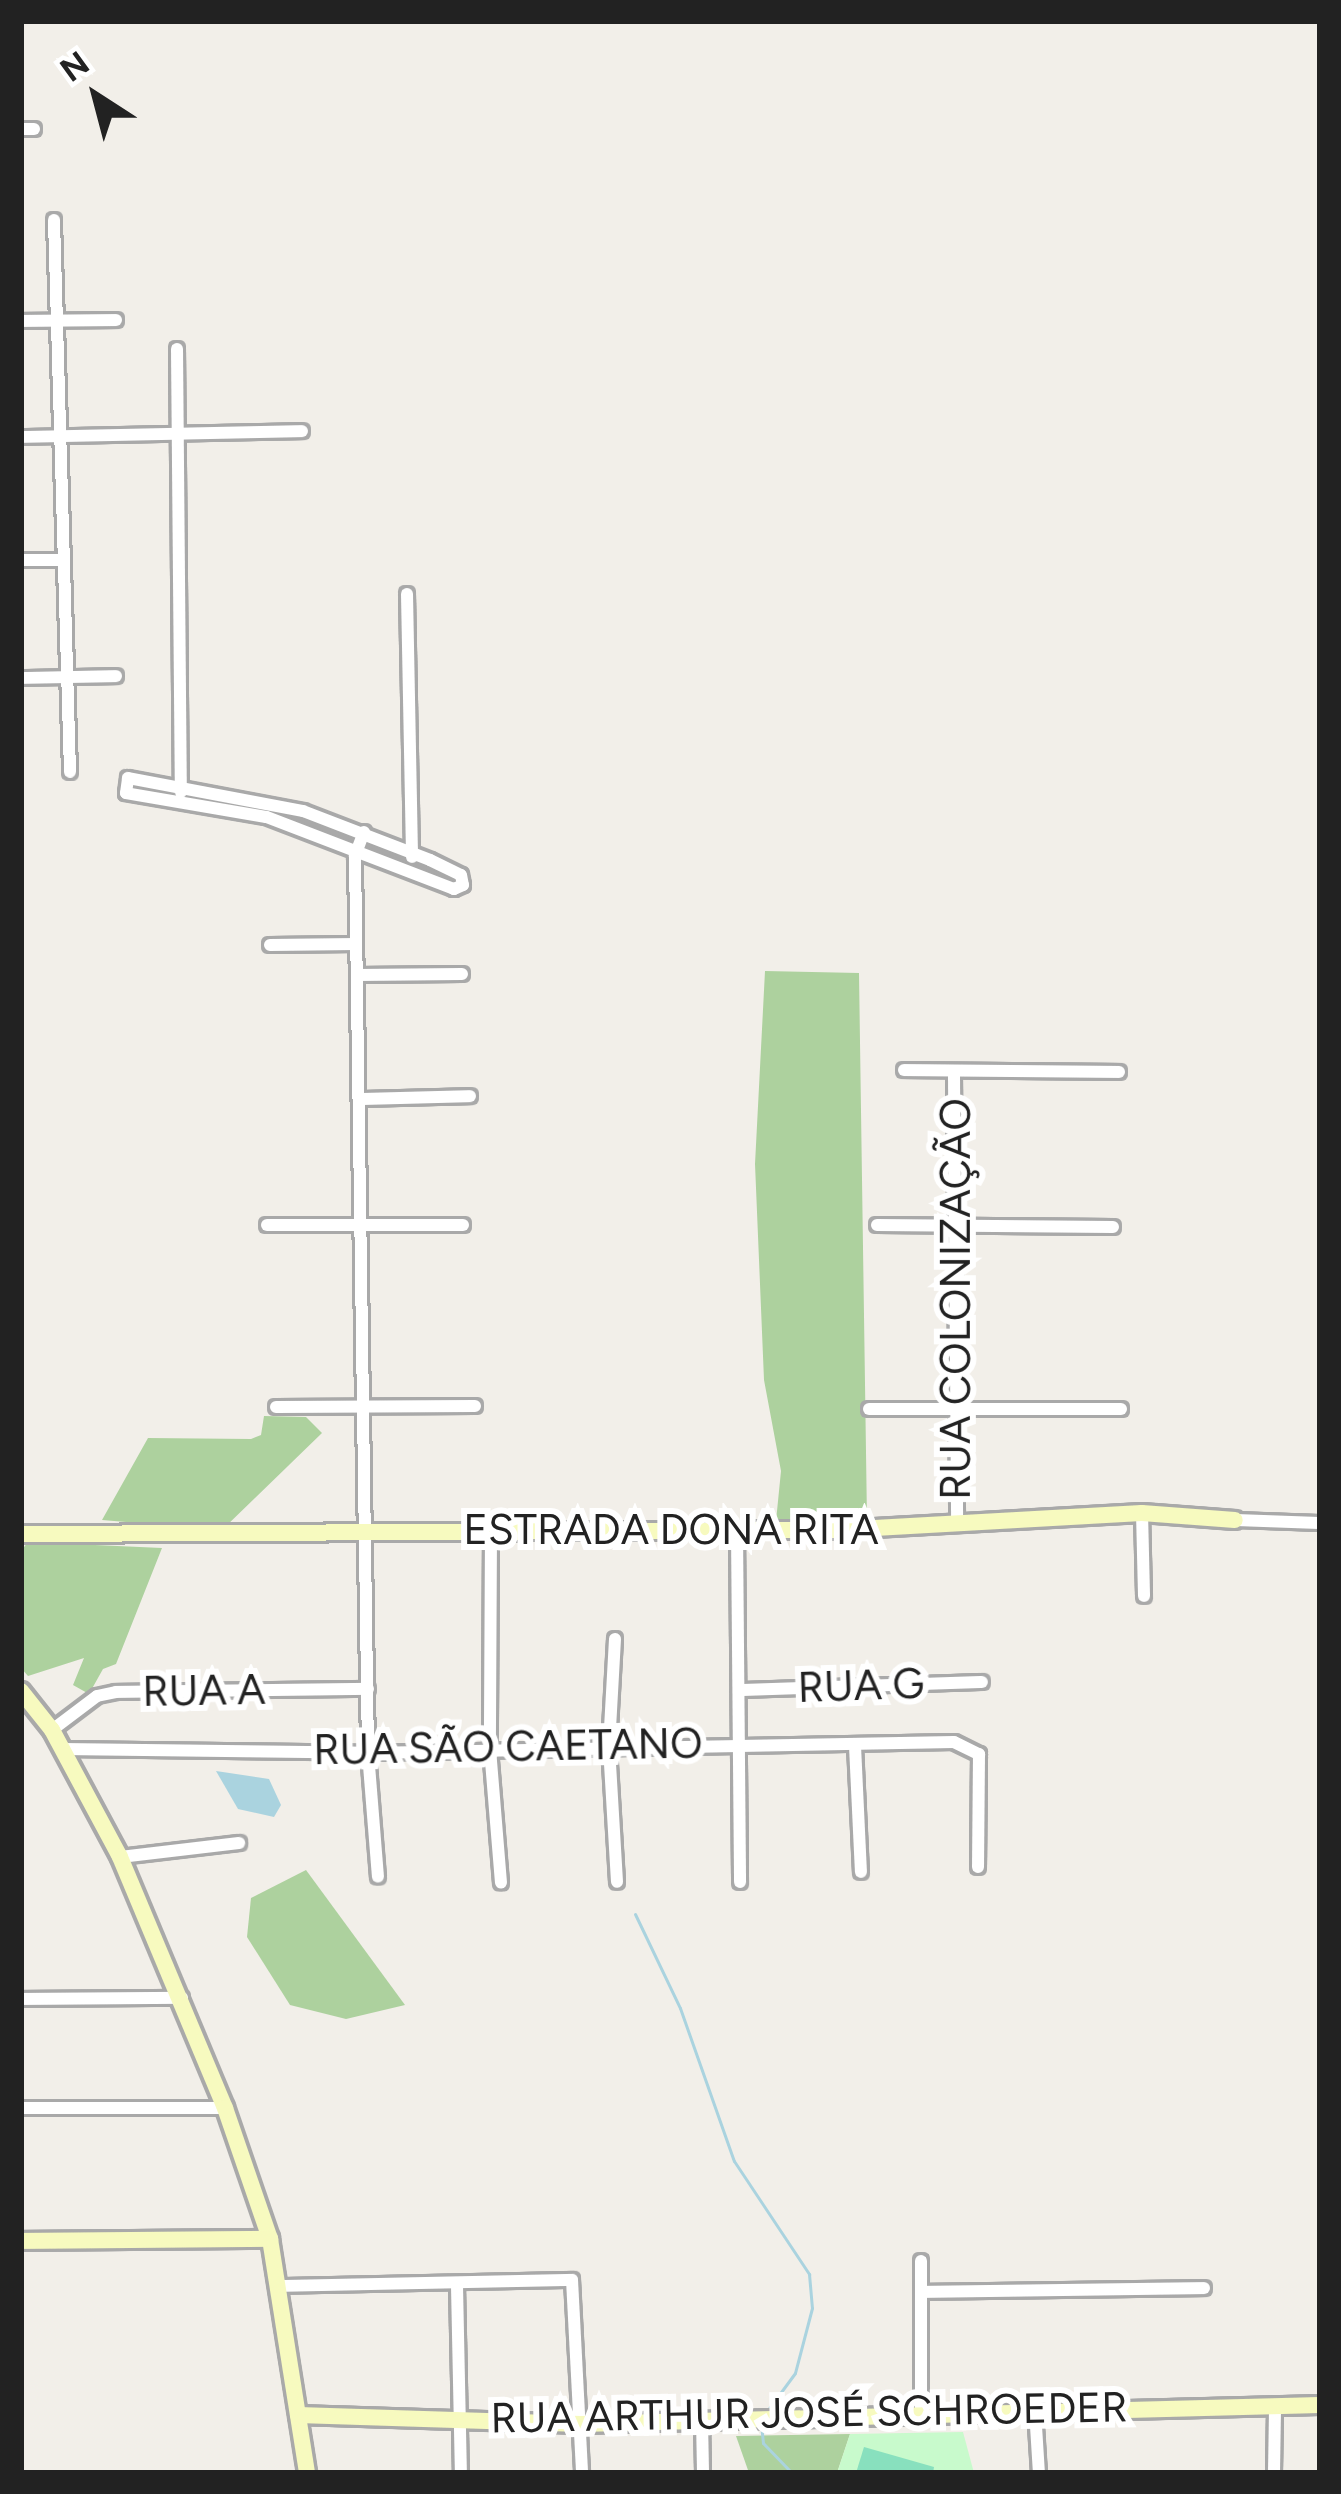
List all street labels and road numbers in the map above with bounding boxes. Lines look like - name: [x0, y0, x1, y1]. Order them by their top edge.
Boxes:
- street label: RUA COLONIZAÇÃO: [931, 1098, 981, 1500]
- street label: ESTRADA DONA RITA: [463, 1505, 879, 1555]
- street label: RUA G: [797, 1659, 925, 1713]
- street label: RUA A: [142, 1665, 266, 1717]
- street label: RUA SÃO CAETANO: [313, 1718, 703, 1776]
- street label: RUA ARTHUR JOSÉ SCHROEDER: [490, 2382, 1128, 2444]

